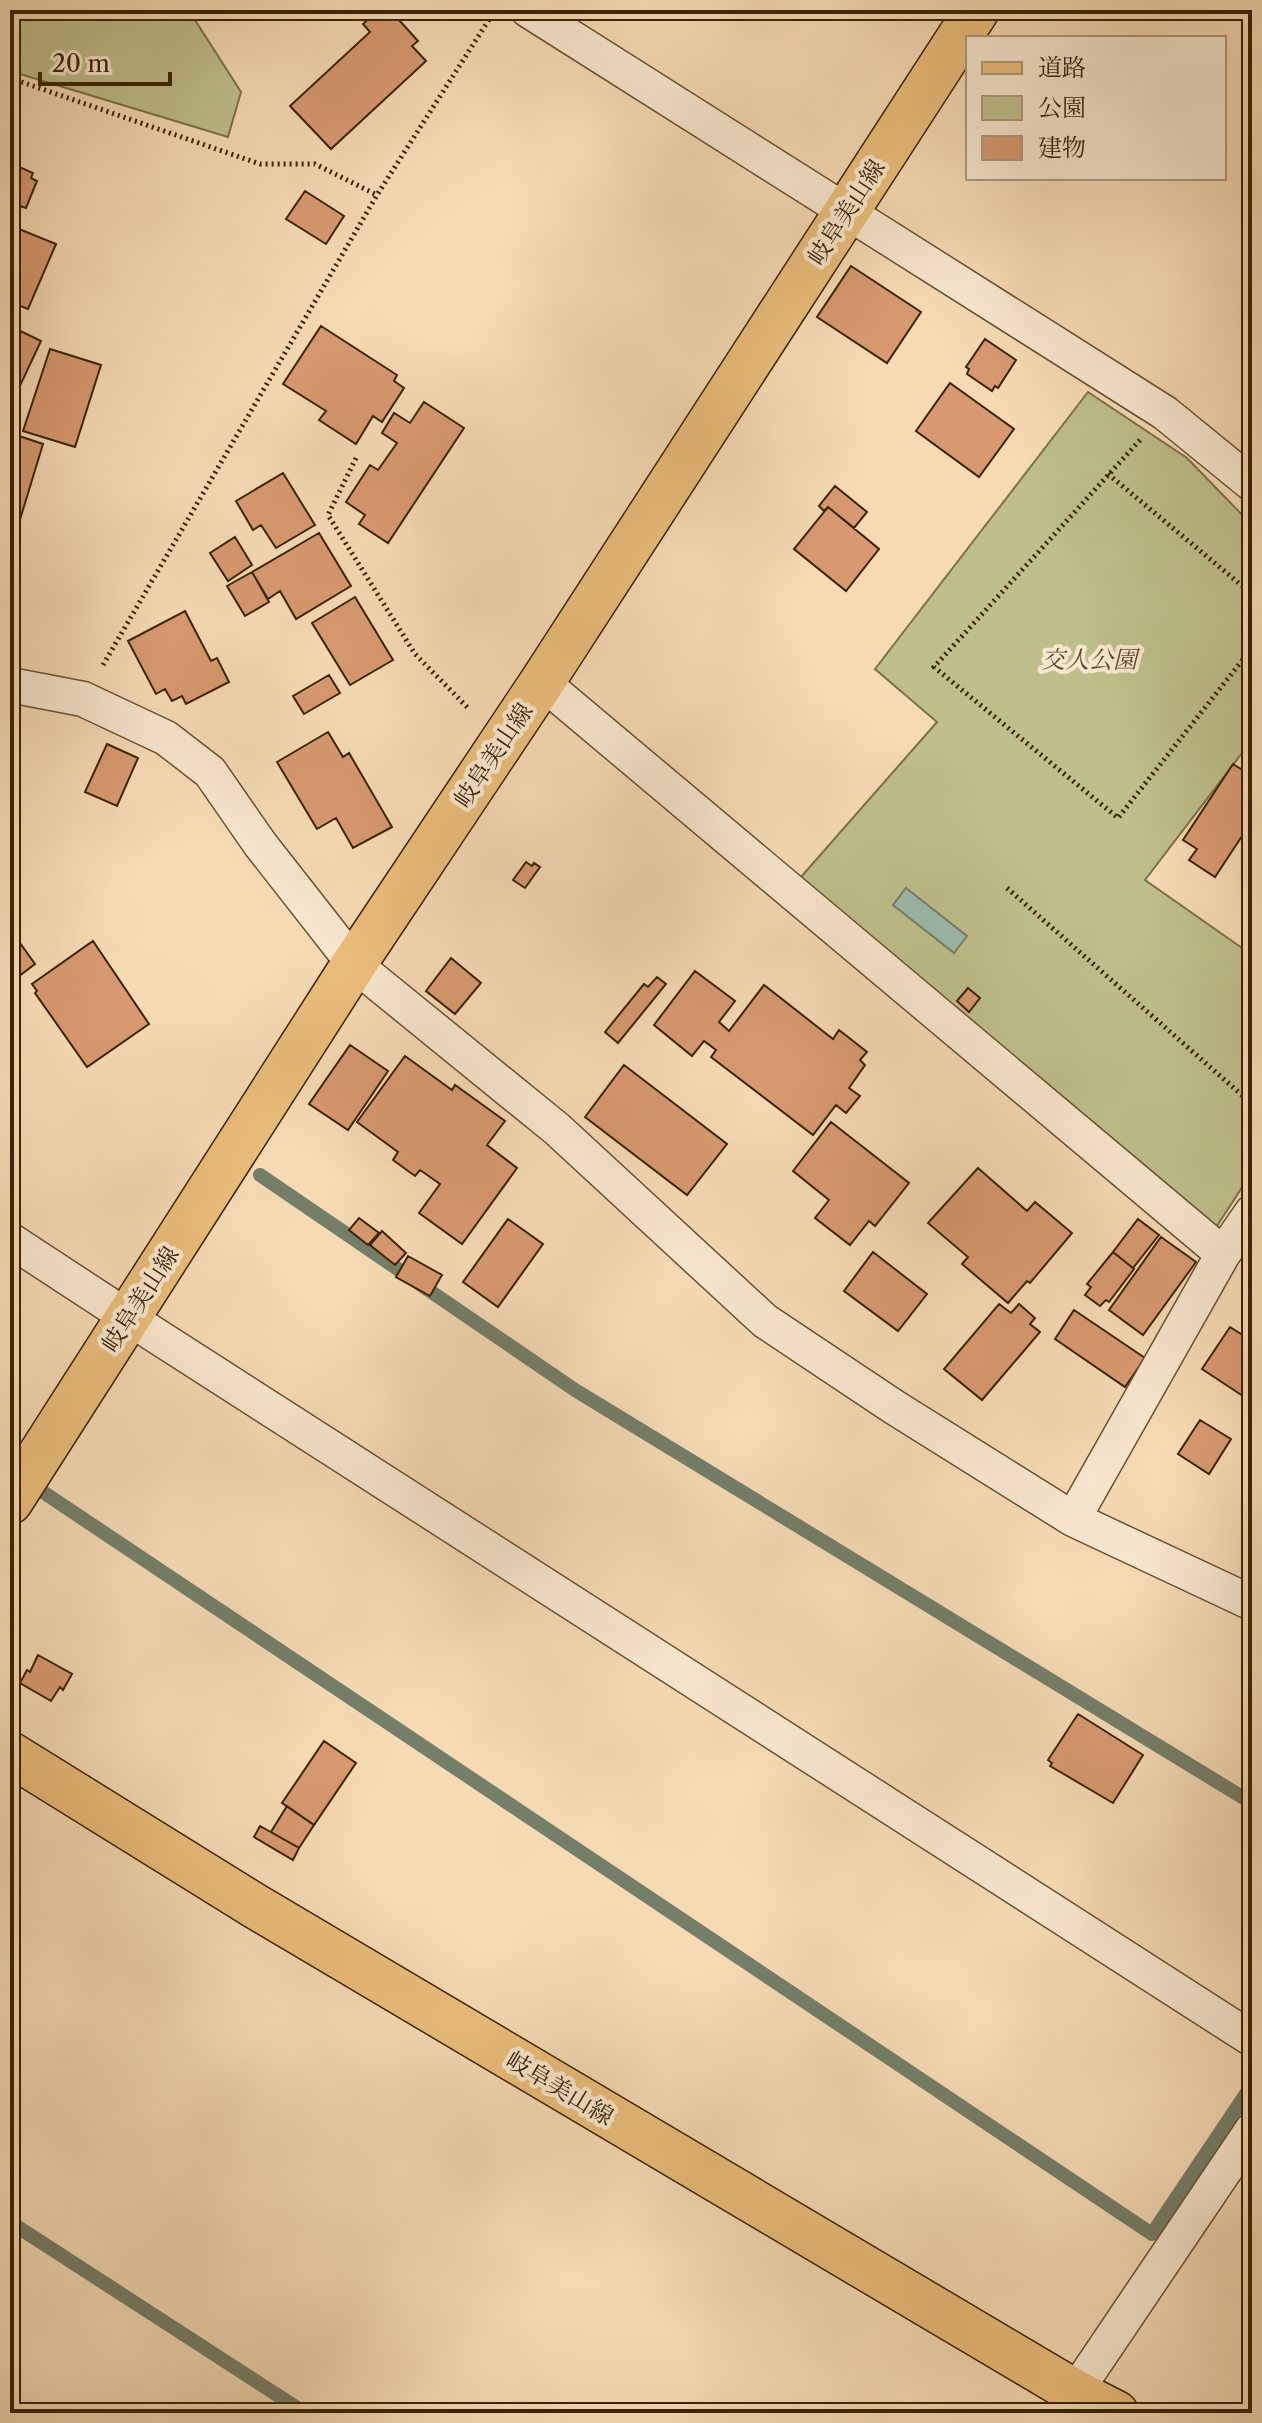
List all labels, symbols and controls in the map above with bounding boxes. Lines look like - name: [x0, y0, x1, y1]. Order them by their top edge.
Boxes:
- scale bar: [40, 36, 170, 86]
- legend: [966, 36, 1226, 180]
- text: 20 m: [52, 49, 110, 78]
- text: 道路: [1038, 53, 1086, 82]
- text: 公園: [1038, 93, 1086, 122]
- text: 建物: [1038, 133, 1086, 162]
- street label: 岐阜美山線: [801, 154, 891, 270]
- park label: 交人公園: [1041, 645, 1141, 674]
- street label: 岐阜美山線: [447, 697, 539, 813]
- street label: 岐阜美山線: [95, 1241, 185, 1357]
- street label: 岐阜美山線: [501, 2045, 619, 2131]

